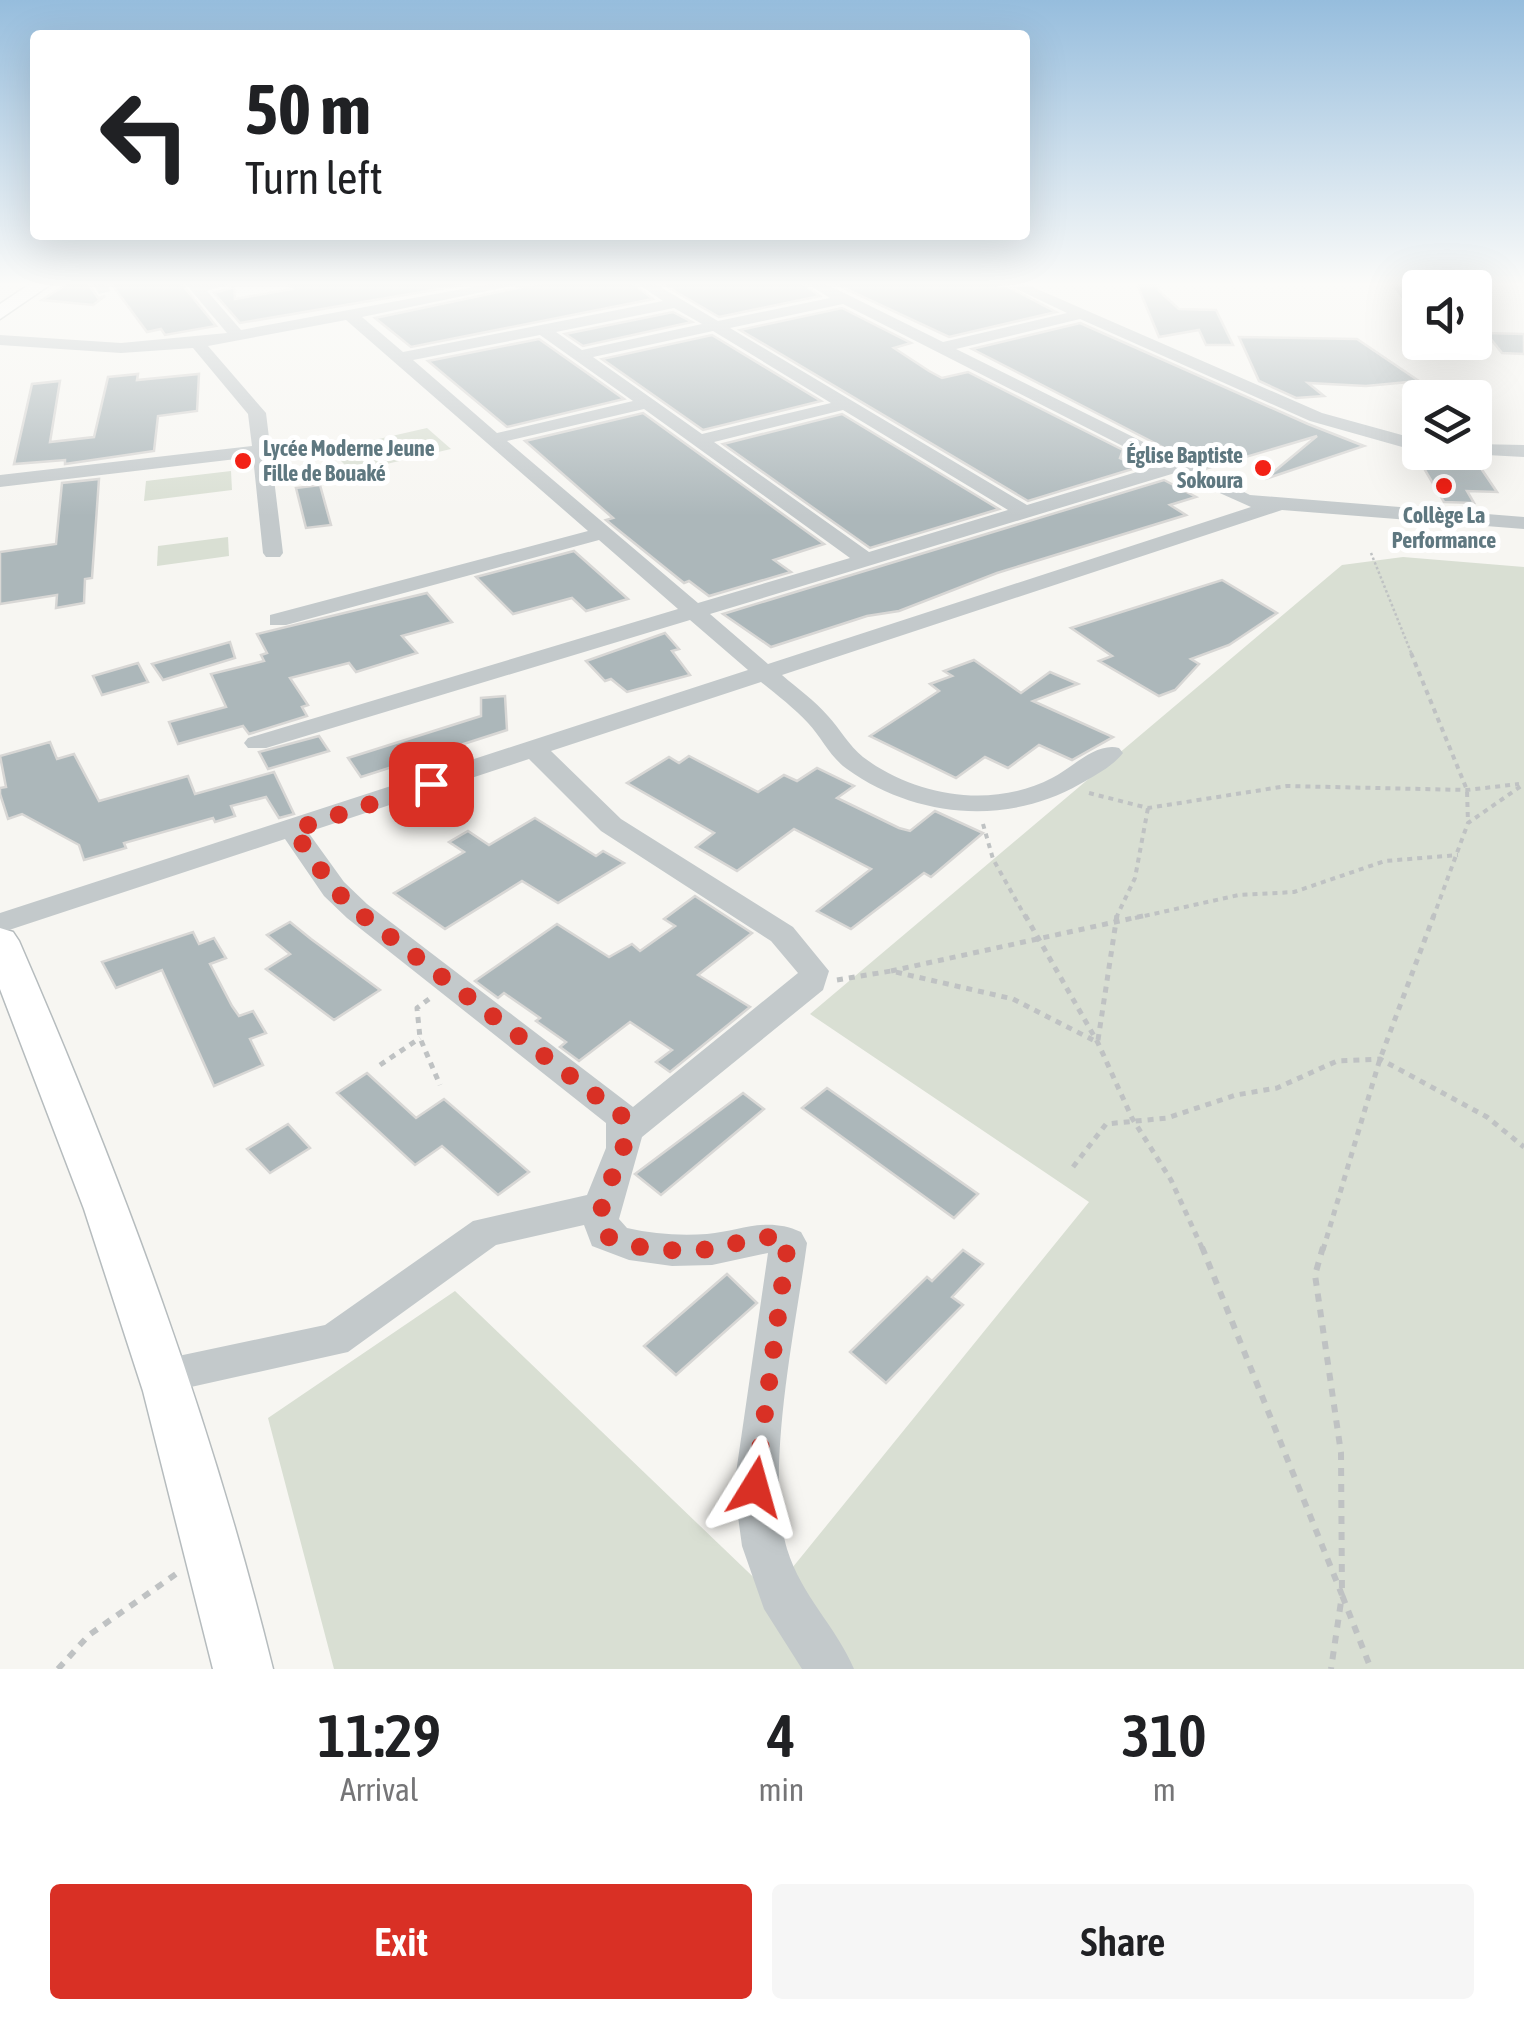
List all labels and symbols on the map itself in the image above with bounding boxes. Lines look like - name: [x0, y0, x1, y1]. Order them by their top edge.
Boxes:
- place label: Lycée Moderne Jeune Fille de Bouaké: [263, 435, 435, 486]
- place label: Église Baptiste Sokoura: [1126, 442, 1243, 493]
- marker: Lycée Moderne Jeune Fille de Bouaké: [232, 450, 254, 472]
- marker: Église Baptiste Sokoura: [1252, 457, 1274, 479]
- marker: Collège La Performance: [1433, 475, 1455, 497]
- place label: Collège La Performance: [1392, 502, 1496, 553]
- pin: [389, 742, 474, 827]
- position arrow: [703, 1435, 807, 1539]

